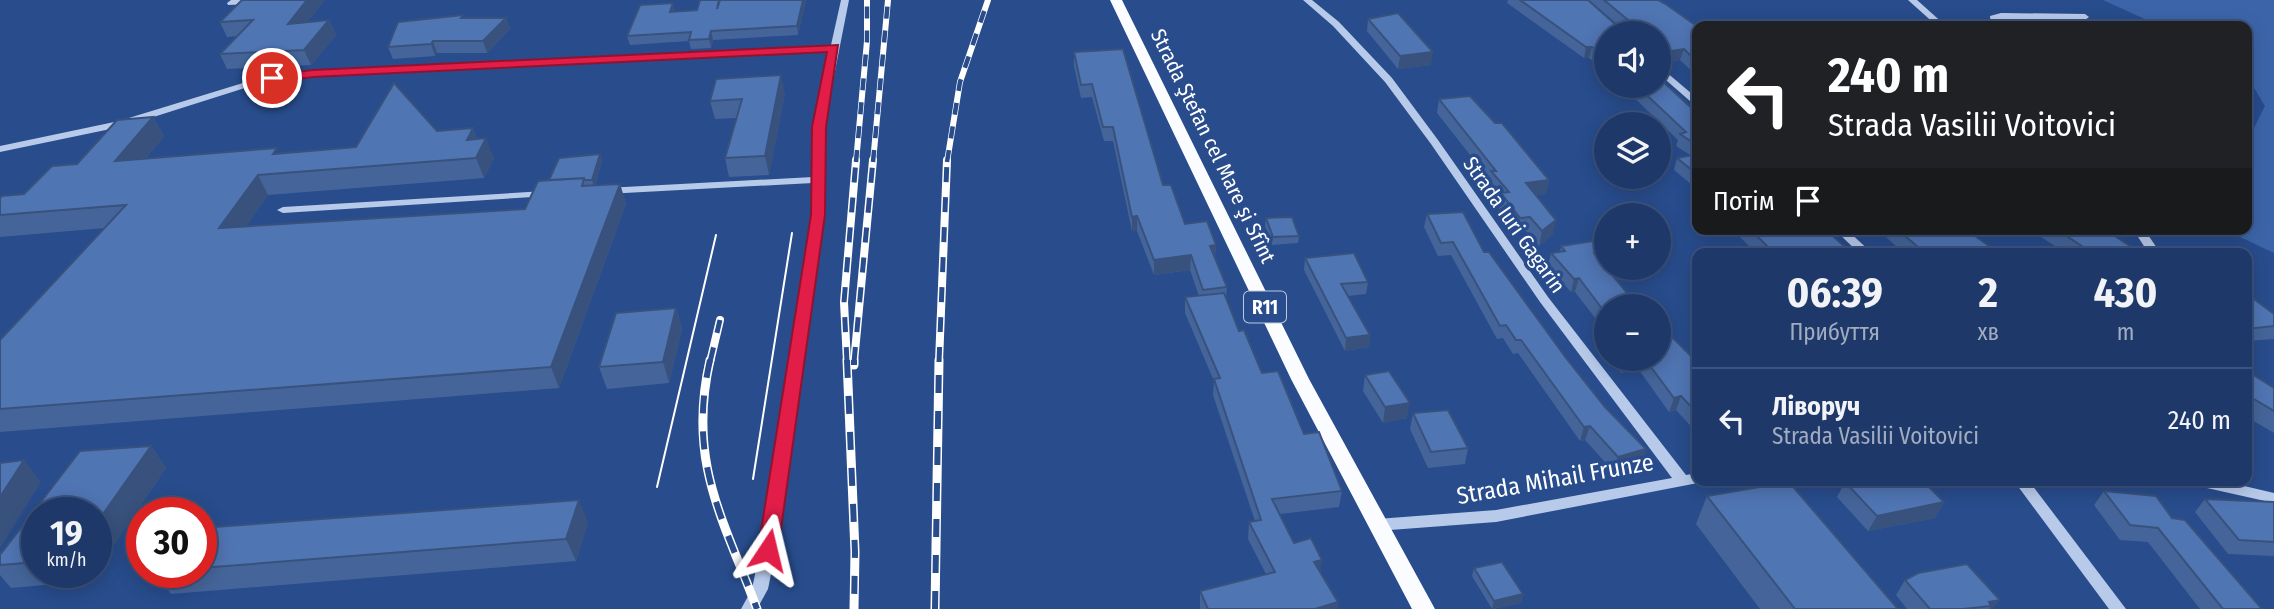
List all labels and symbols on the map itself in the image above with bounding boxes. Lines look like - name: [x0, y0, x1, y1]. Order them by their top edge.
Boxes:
- street label: Strada Ştefan cel Mare şi Sfînt: [1145, 25, 1281, 267]
- pin: [242, 48, 302, 108]
- street label: Strada Iuri Gagarin: [1457, 152, 1571, 298]
- road number: R11: [1244, 292, 1286, 322]
- street label: Strada Mihail Frunze: [1454, 448, 1656, 510]
- speed limit sign: 30: [126, 497, 217, 588]
- position arrow: [731, 513, 805, 587]

